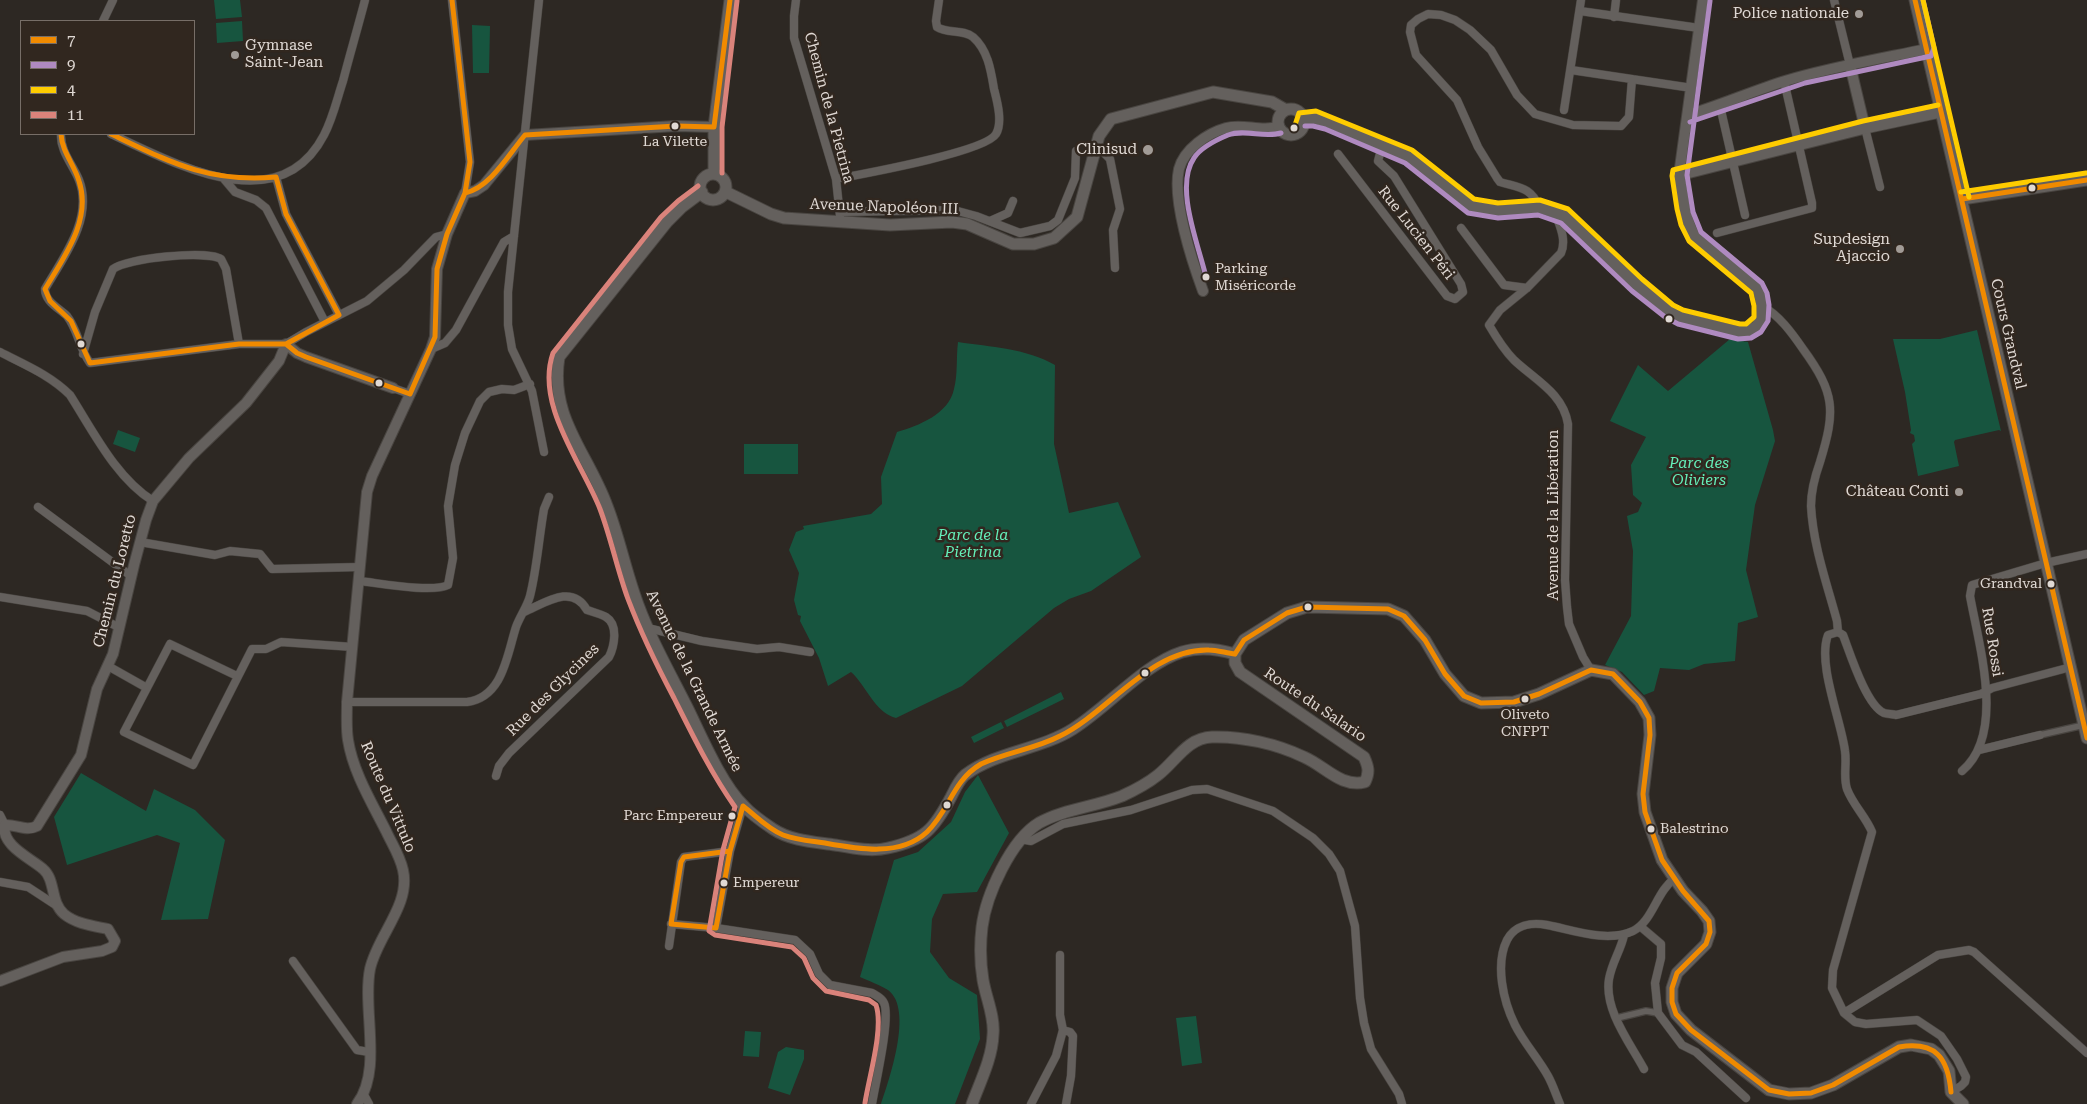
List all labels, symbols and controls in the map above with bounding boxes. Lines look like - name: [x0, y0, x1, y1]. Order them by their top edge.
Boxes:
- place label: Police nationale: [1733, 5, 1849, 23]
- marker: Police nationale: [1853, 8, 1865, 20]
- legend: [20, 20, 195, 135]
- street label: Chemin de la Pietrina: [800, 30, 858, 186]
- text: 7: [67, 31, 75, 49]
- place label: Gymnase Saint-Jean: [245, 37, 323, 72]
- marker: Gymnase Saint-Jean: [229, 49, 241, 61]
- text: 9: [67, 56, 75, 74]
- text: 4: [67, 81, 75, 99]
- text: 11: [67, 106, 84, 124]
- marker: La Vilette: [670, 121, 680, 131]
- unlabelled marker: [1289, 123, 1299, 133]
- place label: La Vilette: [643, 134, 707, 150]
- place label: Clinisud: [1076, 141, 1137, 159]
- marker: Clinisud: [1141, 143, 1155, 157]
- street label: Rue Lucien Péri: [1374, 183, 1458, 283]
- unlabelled marker: [2027, 183, 2037, 193]
- street label: Avenue Napoléon III: [809, 195, 959, 219]
- place label: Supdesign Ajaccio: [1814, 231, 1890, 266]
- marker: Supdesign Ajaccio: [1894, 243, 1906, 255]
- place label: Parking Miséricorde: [1215, 261, 1296, 294]
- marker: Parking Miséricorde: [1201, 272, 1211, 282]
- street label: Cours Grandval: [1987, 277, 2029, 391]
- unlabelled marker: [1664, 314, 1674, 324]
- unlabelled marker: [76, 339, 86, 349]
- unlabelled marker: [374, 378, 384, 388]
- street label: Avenue de la Libération: [1545, 429, 1563, 601]
- park label: Parc des Oliviers: [1669, 455, 1729, 490]
- place label: Château Conti: [1846, 483, 1949, 501]
- marker: Château Conti: [1953, 486, 1965, 498]
- street label: Chemin du Loretto: [90, 513, 140, 649]
- park label: Parc de la Pietrina: [938, 527, 1008, 562]
- place label: Grandval: [1980, 576, 2042, 592]
- marker: Grandval: [2046, 579, 2056, 589]
- street label: Avenue de la Grande Armée: [642, 587, 746, 775]
- unlabelled marker: [1303, 602, 1313, 612]
- street label: Rue Rossi: [1978, 606, 2006, 678]
- street label: Rue des Glycines: [503, 640, 603, 740]
- street label: Route du Salario: [1260, 664, 1370, 746]
- unlabelled marker: [1140, 668, 1150, 678]
- marker: Oliveto CNFPT: [1520, 694, 1530, 704]
- place label: Oliveto CNFPT: [1500, 707, 1550, 740]
- street label: Route du Vittulo: [357, 739, 419, 855]
- unlabelled marker: [942, 800, 952, 810]
- place label: Parc Empereur: [623, 808, 723, 824]
- marker: Parc Empereur: [727, 811, 737, 821]
- place label: Balestrino: [1660, 821, 1729, 837]
- marker: Balestrino: [1646, 824, 1656, 834]
- place label: Empereur: [733, 875, 799, 891]
- marker: Empereur: [719, 878, 729, 888]

